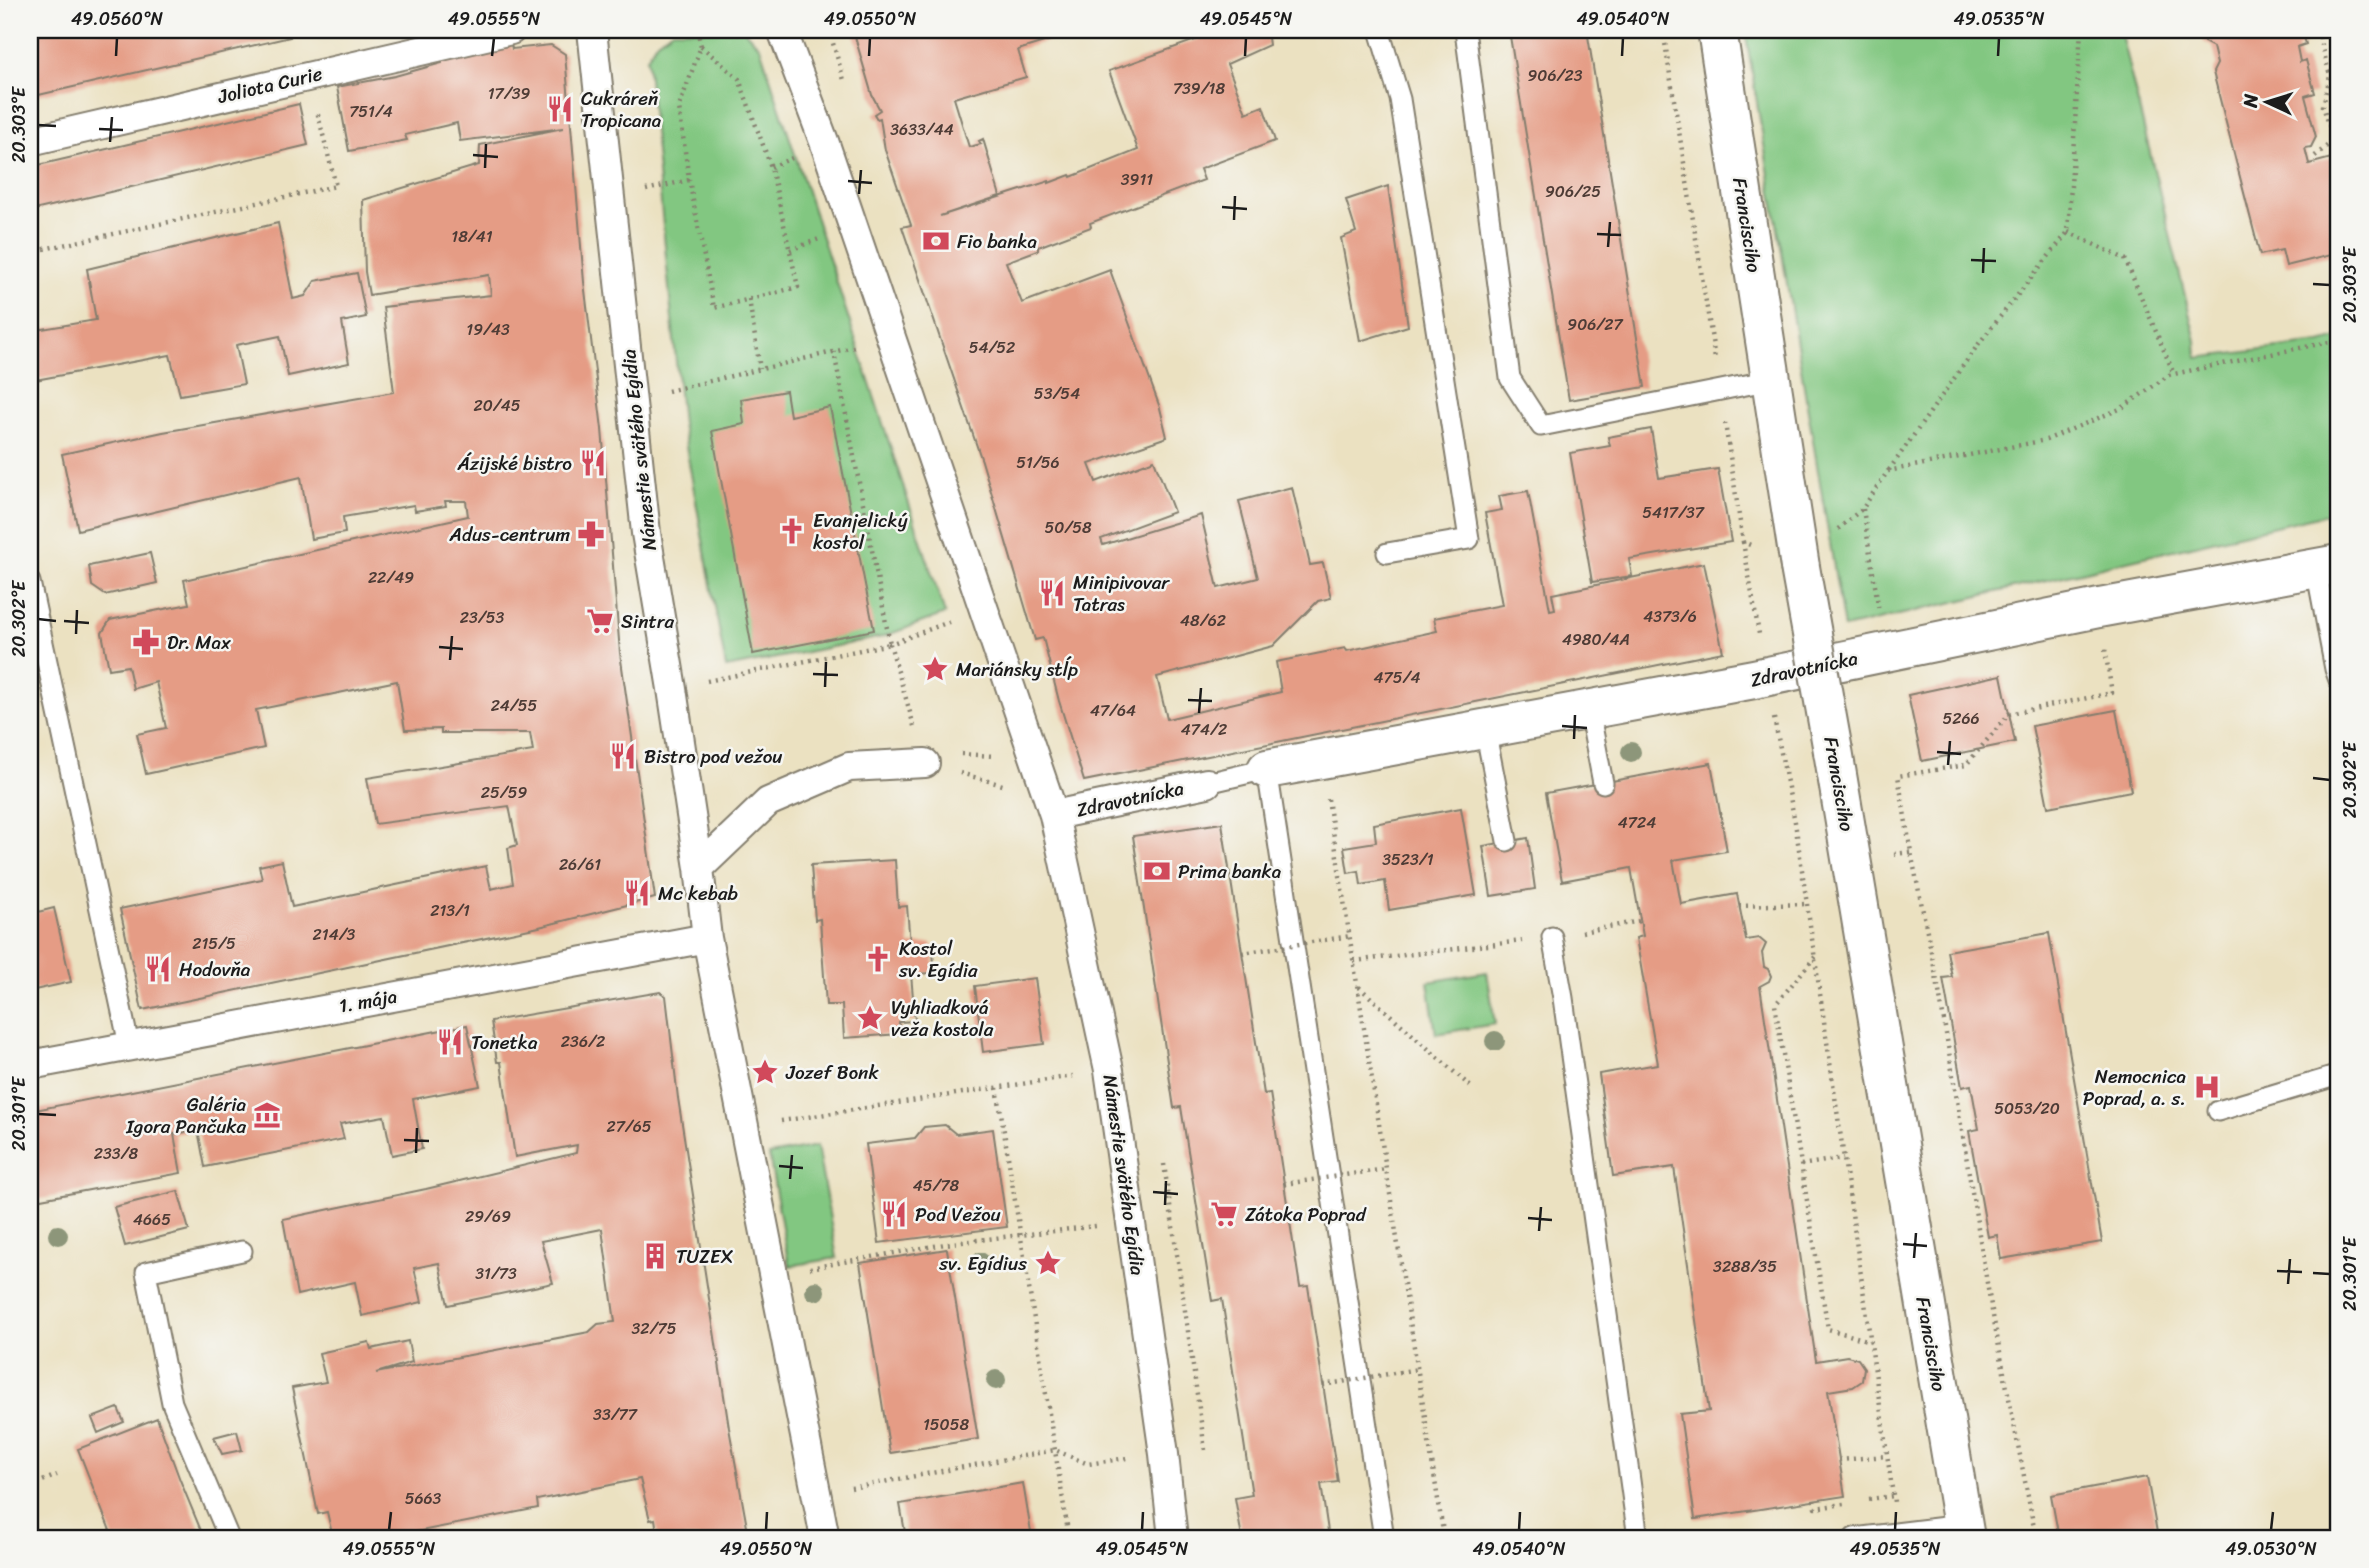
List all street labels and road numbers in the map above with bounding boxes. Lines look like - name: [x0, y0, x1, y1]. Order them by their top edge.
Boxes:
- street label: Joliota Curie: [214, 57, 326, 113]
- street label: Francisciho: [1723, 175, 1771, 275]
- street label: Námestie svätého Egídia: [612, 347, 666, 552]
- street label: Zdravotnícka: [1747, 641, 1861, 696]
- street label: Francisciho: [1814, 734, 1864, 834]
- street label: Zdravotnícka: [1073, 771, 1187, 826]
- street label: 1. mája: [336, 980, 400, 1022]
- street label: Námestie svätého Egídia: [1094, 1073, 1154, 1278]
- street label: Francisciho: [1906, 1294, 1956, 1394]

